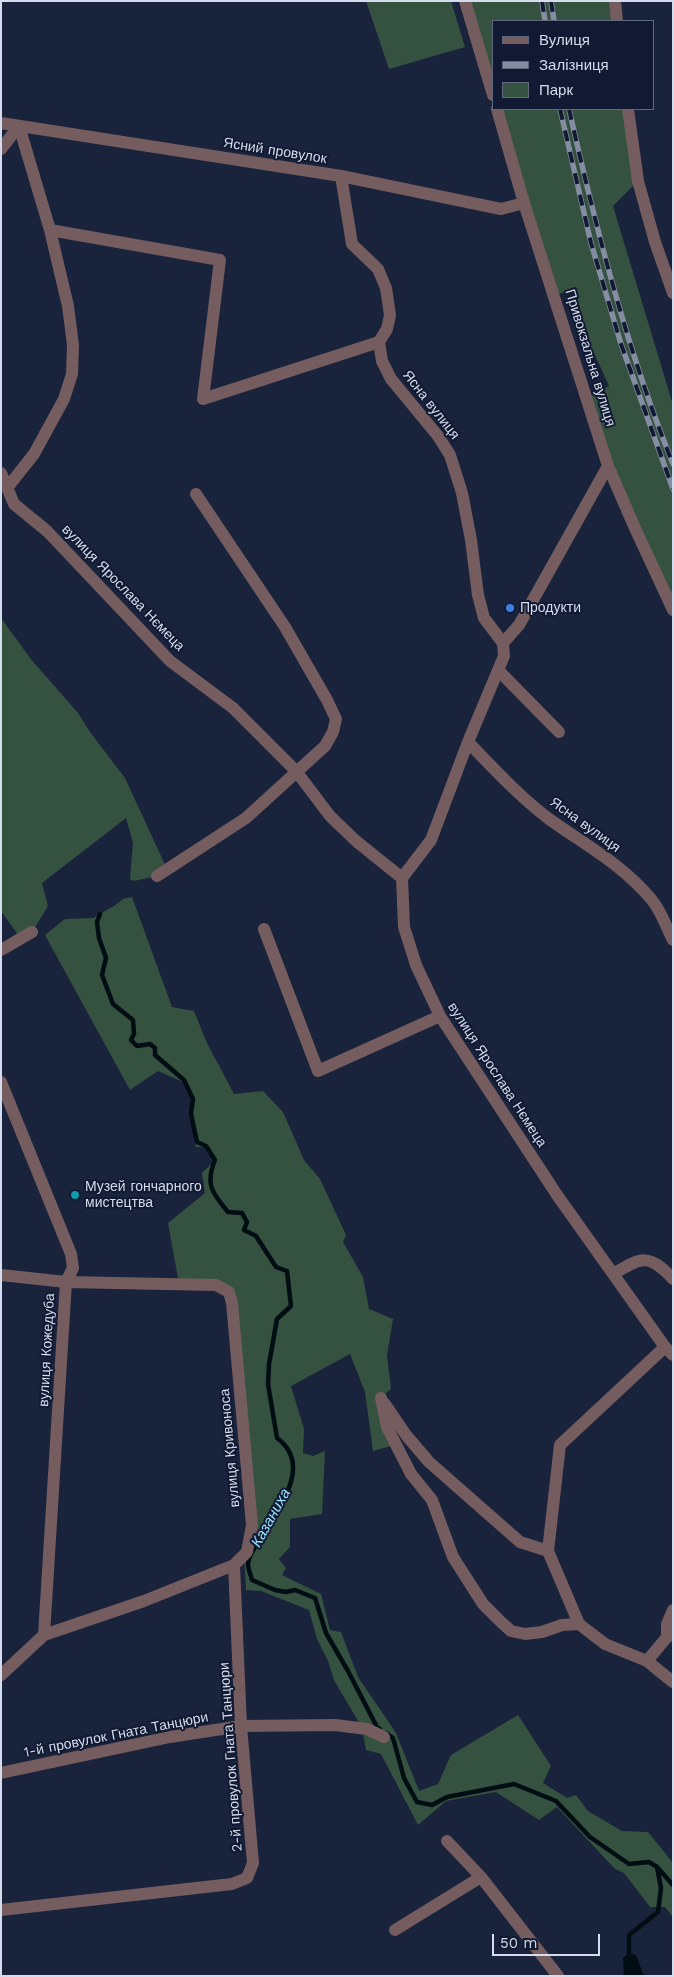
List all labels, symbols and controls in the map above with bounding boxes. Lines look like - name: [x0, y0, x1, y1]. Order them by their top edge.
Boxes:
- legend: [492, 20, 654, 110]
- text: Вулиця: [539, 31, 590, 49]
- text: Залізниця: [539, 56, 609, 74]
- text: Парк: [539, 81, 573, 99]
- street label: Ясний провулок: [222, 135, 328, 167]
- street label: Привокзальна вулиця: [561, 287, 619, 429]
- street label: Ясна вулиця: [399, 367, 463, 443]
- street label: вулиця Ярослава Нємеца: [58, 521, 188, 655]
- place label: Продукти: [520, 600, 581, 616]
- marker: Продукти: [504, 602, 516, 614]
- street label: Ясна вулиця: [547, 794, 623, 856]
- street label: вулиця Ярослава Нємеца: [444, 1000, 550, 1150]
- place label: Музей гончарного мистецтва: [85, 1179, 202, 1212]
- marker: Музей гончарного мистецтва: [69, 1189, 81, 1201]
- street label: вулиця Кожедуба: [36, 1293, 58, 1407]
- street label: вулиця Кривоноса: [216, 1388, 244, 1508]
- water label: Казаниха: [248, 1486, 294, 1550]
- street label: 2-й провулок Гната Танцюри: [216, 1662, 246, 1852]
- street label: 1-й провулок Гната Танцюри: [22, 1709, 210, 1761]
- scale bar: [494, 1924, 602, 1956]
- text: 50 m: [500, 1934, 537, 1952]

